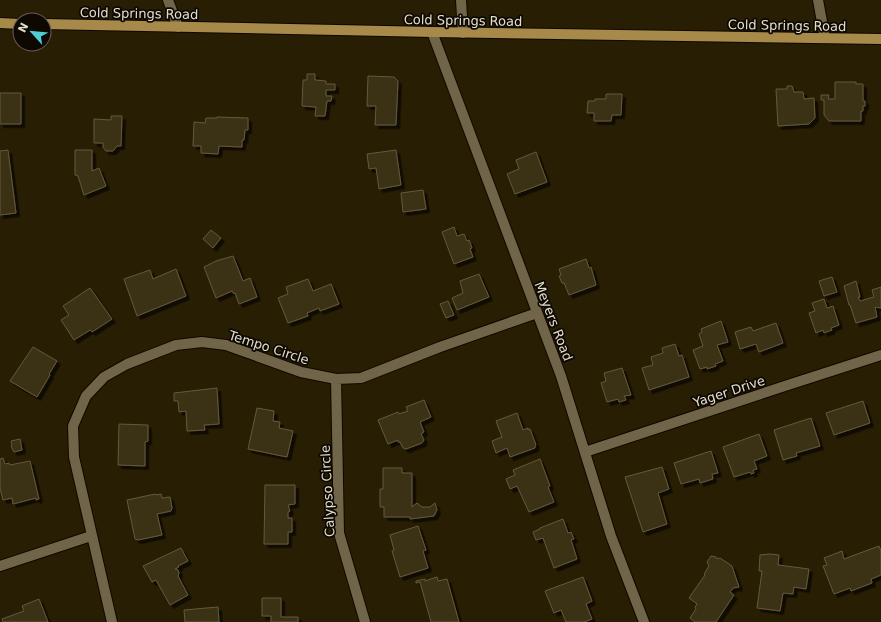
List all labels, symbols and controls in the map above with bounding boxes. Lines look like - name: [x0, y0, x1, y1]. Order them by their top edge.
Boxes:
- street label: Cold Springs Road: [80, 5, 198, 22]
- north arrow: [12, 12, 52, 52]
- street label: Cold Springs Road: [404, 12, 522, 29]
- street label: Cold Springs Road: [728, 17, 846, 34]
- text: N: [16, 21, 31, 35]
- street label: Meyers Road: [532, 279, 576, 363]
- street label: Tempo Circle: [226, 327, 311, 367]
- street label: Yager Drive: [690, 373, 767, 410]
- street label: Calypso Circle: [318, 445, 337, 537]

